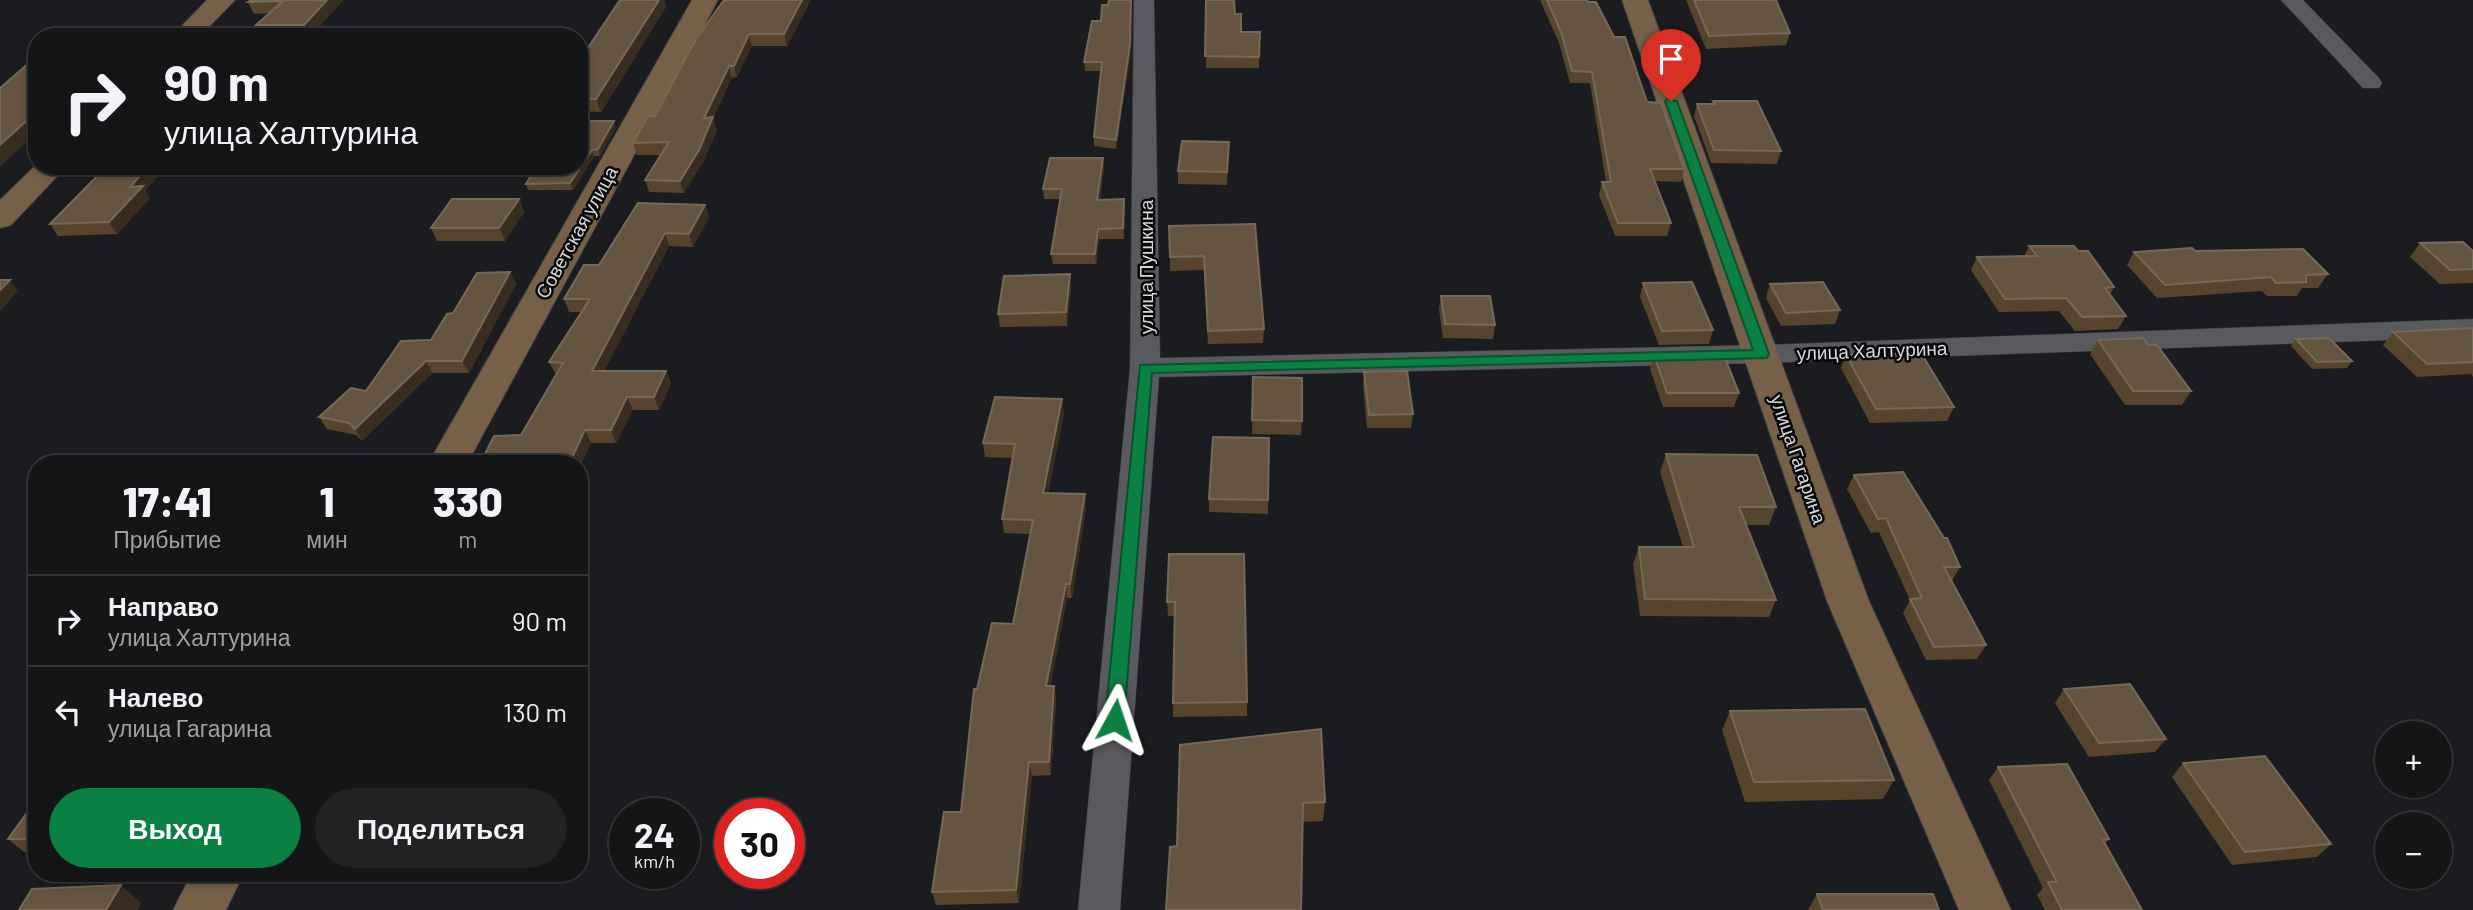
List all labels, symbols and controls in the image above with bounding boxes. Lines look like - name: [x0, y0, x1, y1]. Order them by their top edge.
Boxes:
- pin: [1641, 29, 1701, 101]
- icon: arrive: [1652, 40, 1690, 78]
- text: 90 m: [164, 52, 269, 111]
- icon: right: [49, 56, 140, 147]
- text: улица Халтурина: [164, 112, 418, 150]
- street label: Советская улица: [530, 161, 622, 302]
- street label: улица Пушкина: [1134, 199, 1157, 334]
- street label: улица Халтурина: [1796, 336, 1948, 364]
- street label: улица Гагарина: [1766, 391, 1832, 527]
- text: 17:41: [123, 475, 212, 525]
- text: 1: [320, 475, 334, 525]
- text: 330: [433, 475, 503, 525]
- text: Прибытие: [113, 525, 221, 553]
- text: мин: [306, 525, 348, 553]
- text: m: [458, 525, 477, 553]
- text: Направо: [108, 590, 219, 621]
- icon: right: [49, 602, 87, 640]
- text: 90 m: [512, 605, 567, 636]
- text: улица Халтурина: [108, 623, 291, 651]
- text: Налево: [108, 681, 203, 712]
- position arrow: [1078, 683, 1152, 757]
- icon: left: [49, 693, 87, 731]
- text: 130 m: [503, 696, 567, 727]
- text: улица Гагарина: [108, 714, 272, 742]
- map controls: [2375, 721, 2452, 889]
- button: +: [2375, 721, 2452, 798]
- button: Выход: [49, 788, 301, 868]
- button: Поделиться: [315, 788, 567, 868]
- speed limit sign: 30: [714, 798, 805, 889]
- button: −: [2375, 812, 2452, 889]
- text: 24: [634, 813, 675, 855]
- text: km/h: [634, 850, 675, 872]

